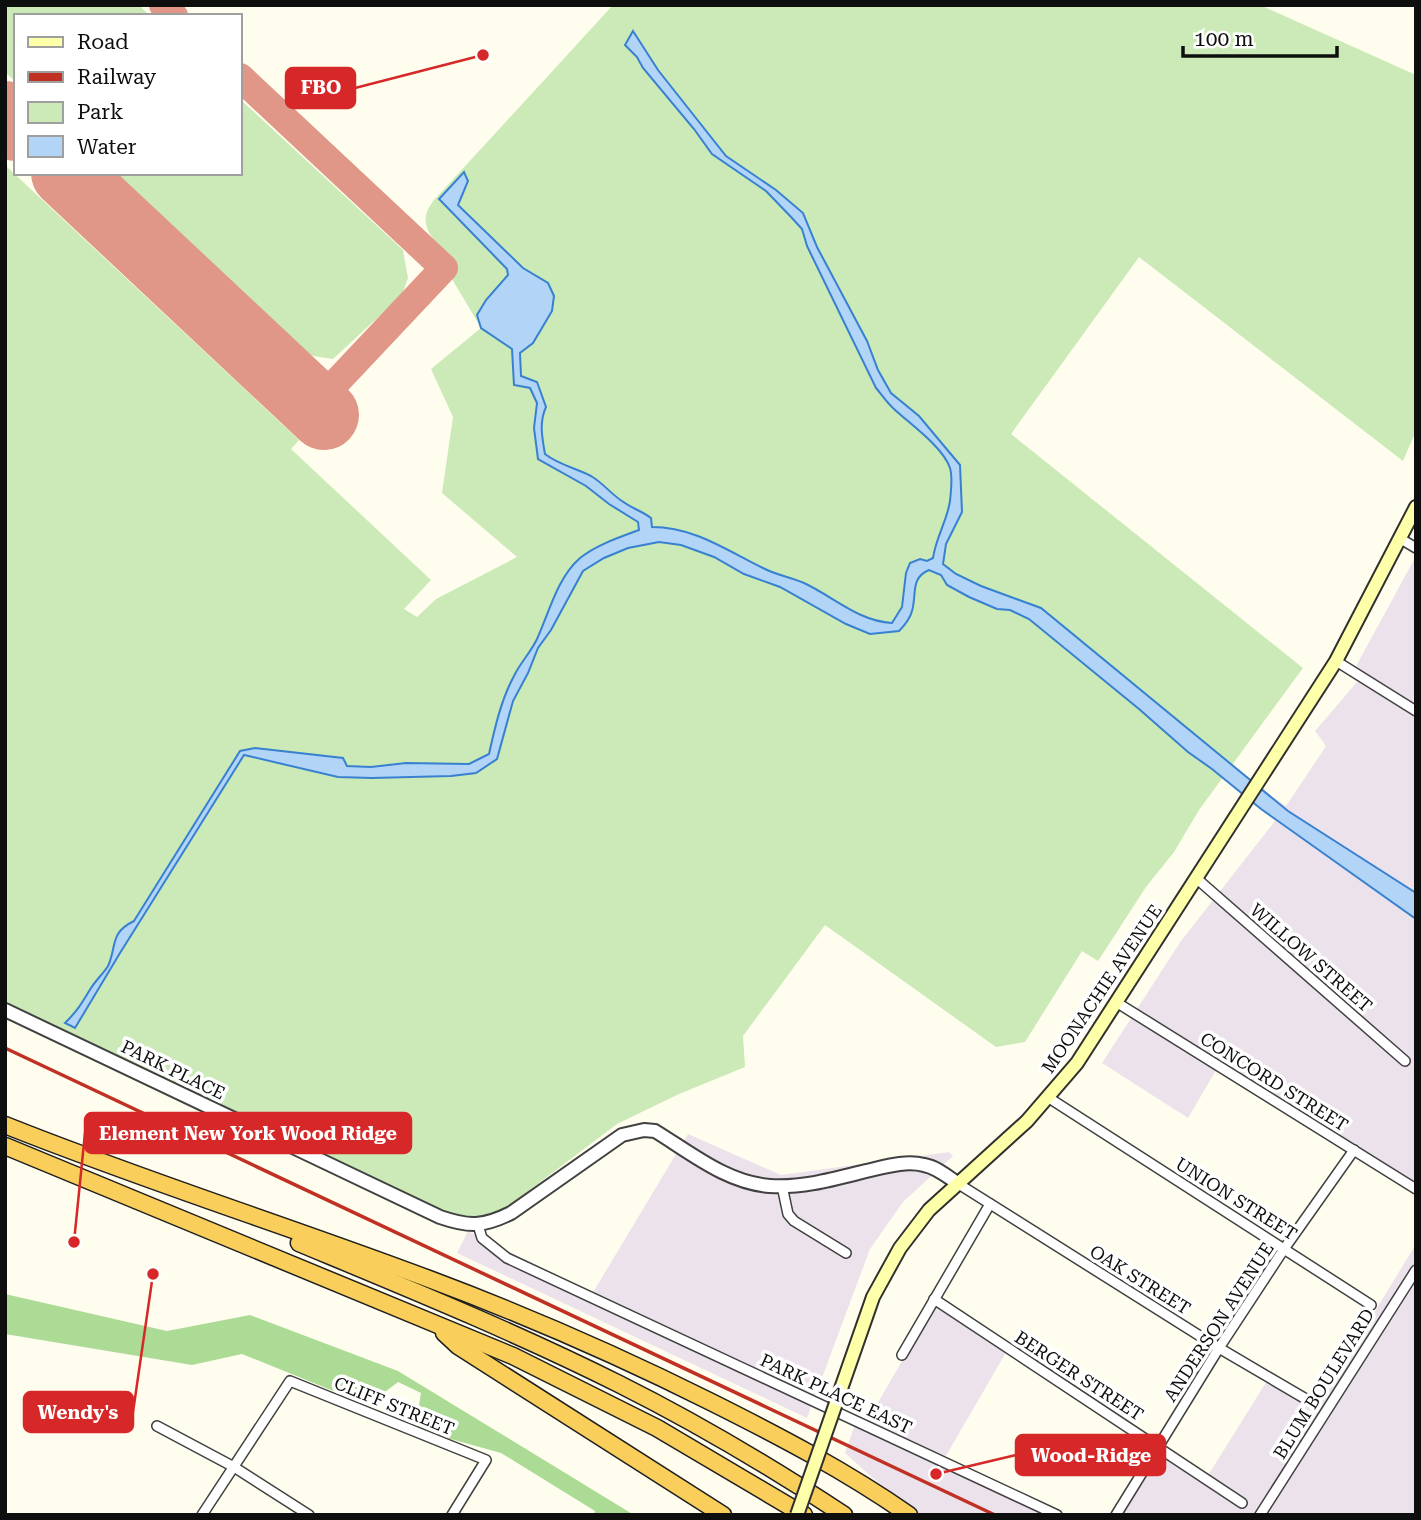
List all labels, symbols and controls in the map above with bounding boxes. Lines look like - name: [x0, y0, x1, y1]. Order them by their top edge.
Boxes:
- legend: [14, 14, 242, 175]
- scale bar: [1183, 14, 1337, 58]
- text: 100 m: [1194, 27, 1254, 51]
- text: Road: [77, 30, 129, 54]
- text: Railway: [77, 65, 157, 89]
- callout: FBO: [286, 68, 355, 108]
- text: FBO: [301, 76, 341, 99]
- text: Park: [77, 100, 123, 124]
- text: Water: [77, 135, 137, 159]
- street label: WILLOW STREET: [1246, 899, 1377, 1016]
- street label: MOONACHIE AVENUE: [1037, 900, 1166, 1077]
- street label: CONCORD STREET: [1197, 1028, 1352, 1136]
- street label: PARK PLACE: [118, 1035, 229, 1104]
- callout: Element New York Wood Ridge: [85, 1113, 411, 1153]
- text: Element New York Wood Ridge: [99, 1122, 397, 1145]
- street label: UNION STREET: [1172, 1153, 1301, 1244]
- street label: ANDERSON AVENUE: [1159, 1238, 1278, 1405]
- street label: OAK STREET: [1086, 1240, 1194, 1319]
- street label: BLUM BOULEVARD: [1269, 1305, 1378, 1463]
- street label: BERGER STREET: [1011, 1326, 1147, 1425]
- street label: PARK PLACE EAST: [757, 1349, 915, 1438]
- street label: CLIFF STREET: [331, 1372, 457, 1439]
- callout: Wendy's: [24, 1392, 133, 1432]
- text: Wendy's: [38, 1401, 119, 1424]
- callout: Wood-Ridge: [1016, 1435, 1165, 1475]
- text: Wood-Ridge: [1031, 1444, 1151, 1467]

